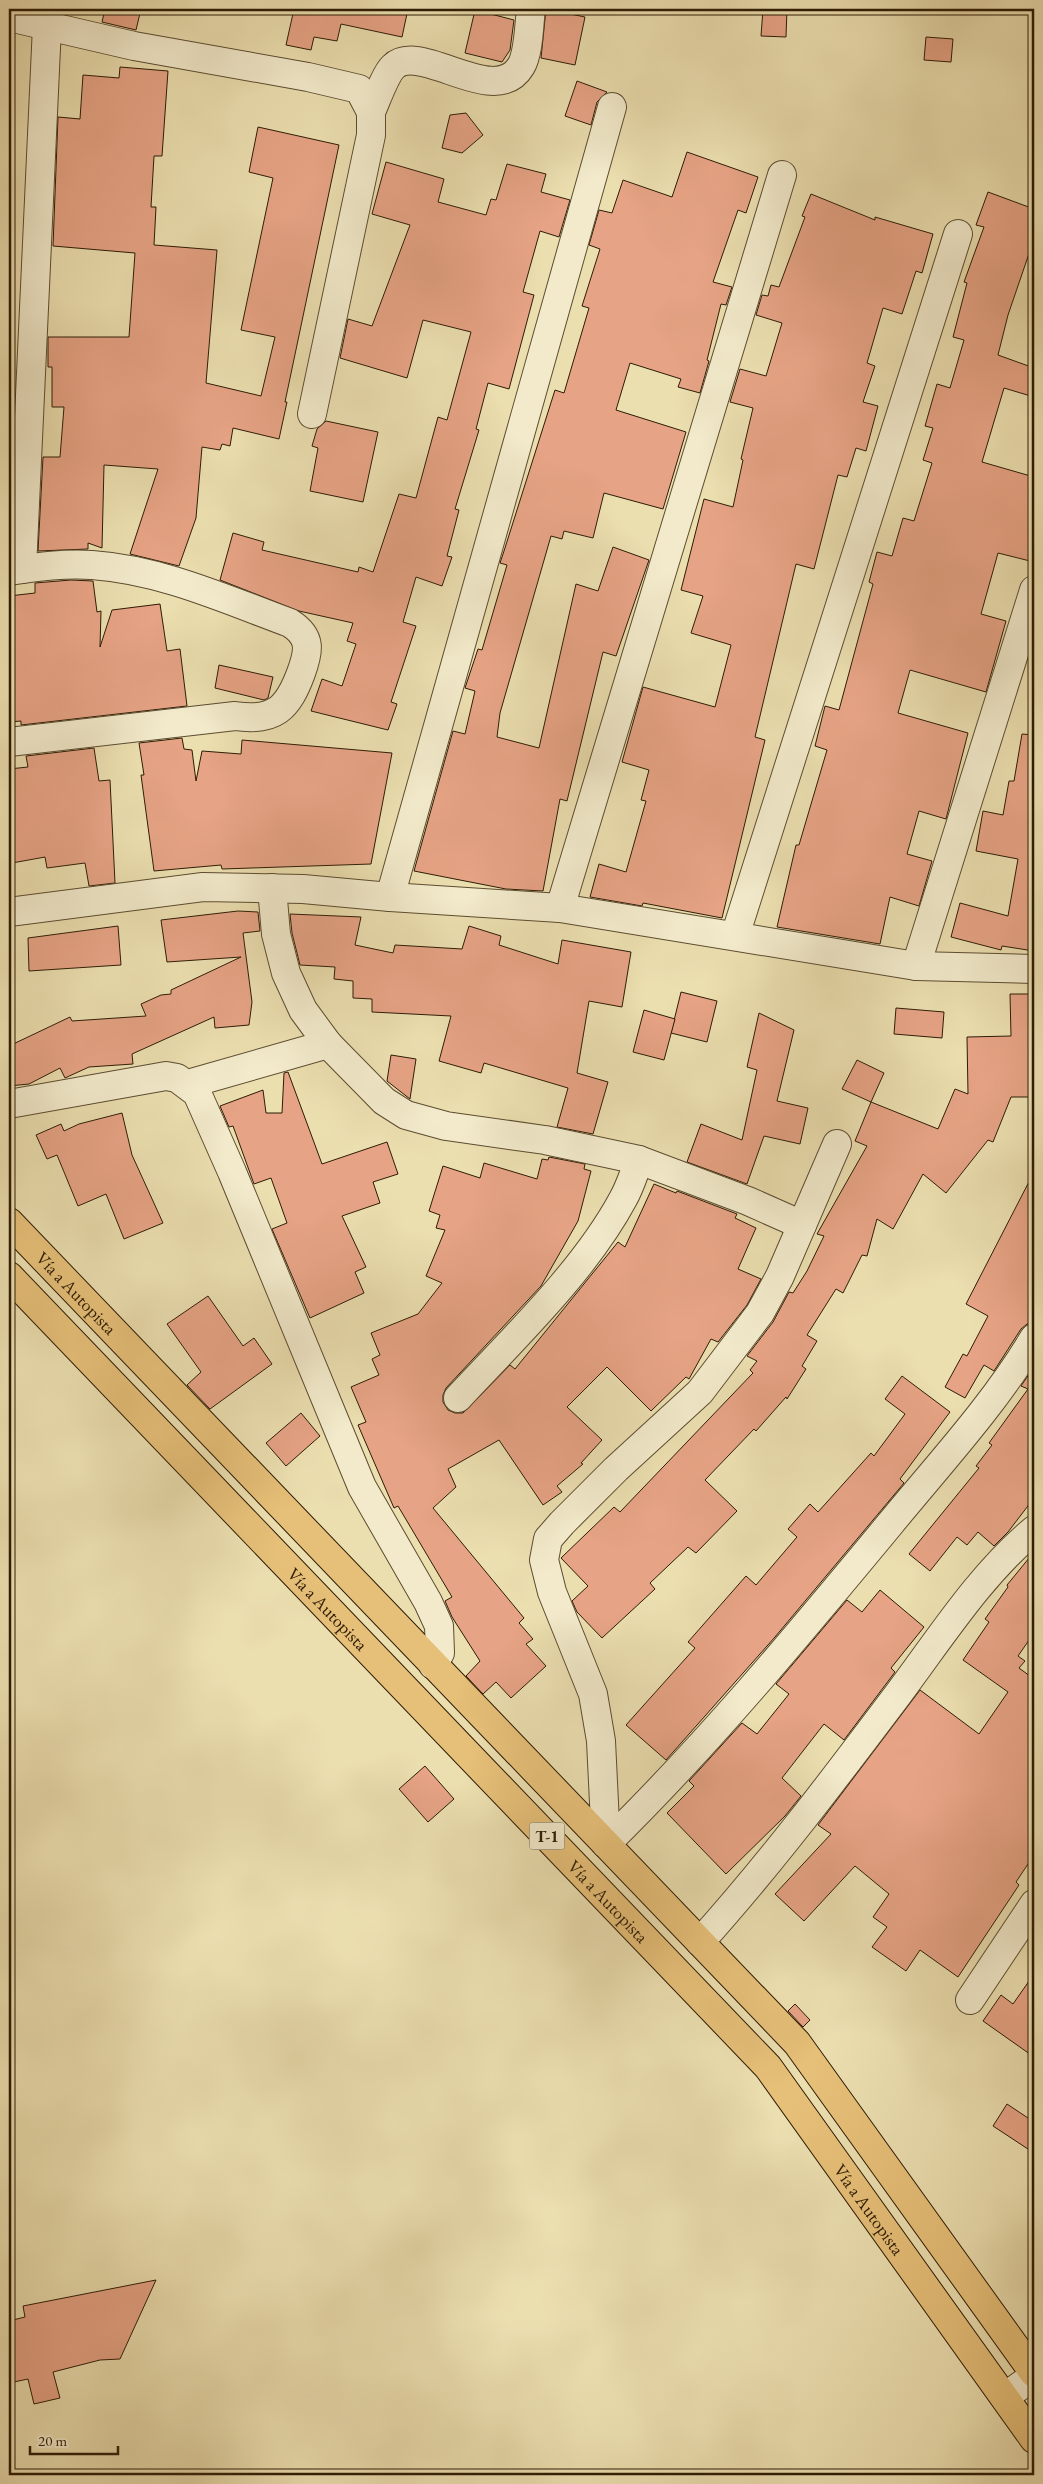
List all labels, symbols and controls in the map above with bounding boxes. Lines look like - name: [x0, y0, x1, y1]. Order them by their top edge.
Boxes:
- street label: Vía a Autopista: [32, 1246, 123, 1340]
- street label: Vía a Autopista: [283, 1562, 374, 1656]
- road number: T-1: [530, 1822, 564, 1850]
- street label: Vía a Autopista: [563, 1854, 654, 1948]
- street label: Vía a Autopista: [829, 2159, 911, 2260]
- scale bar: [30, 2424, 118, 2456]
- text: 20 m: [38, 2431, 67, 2450]

